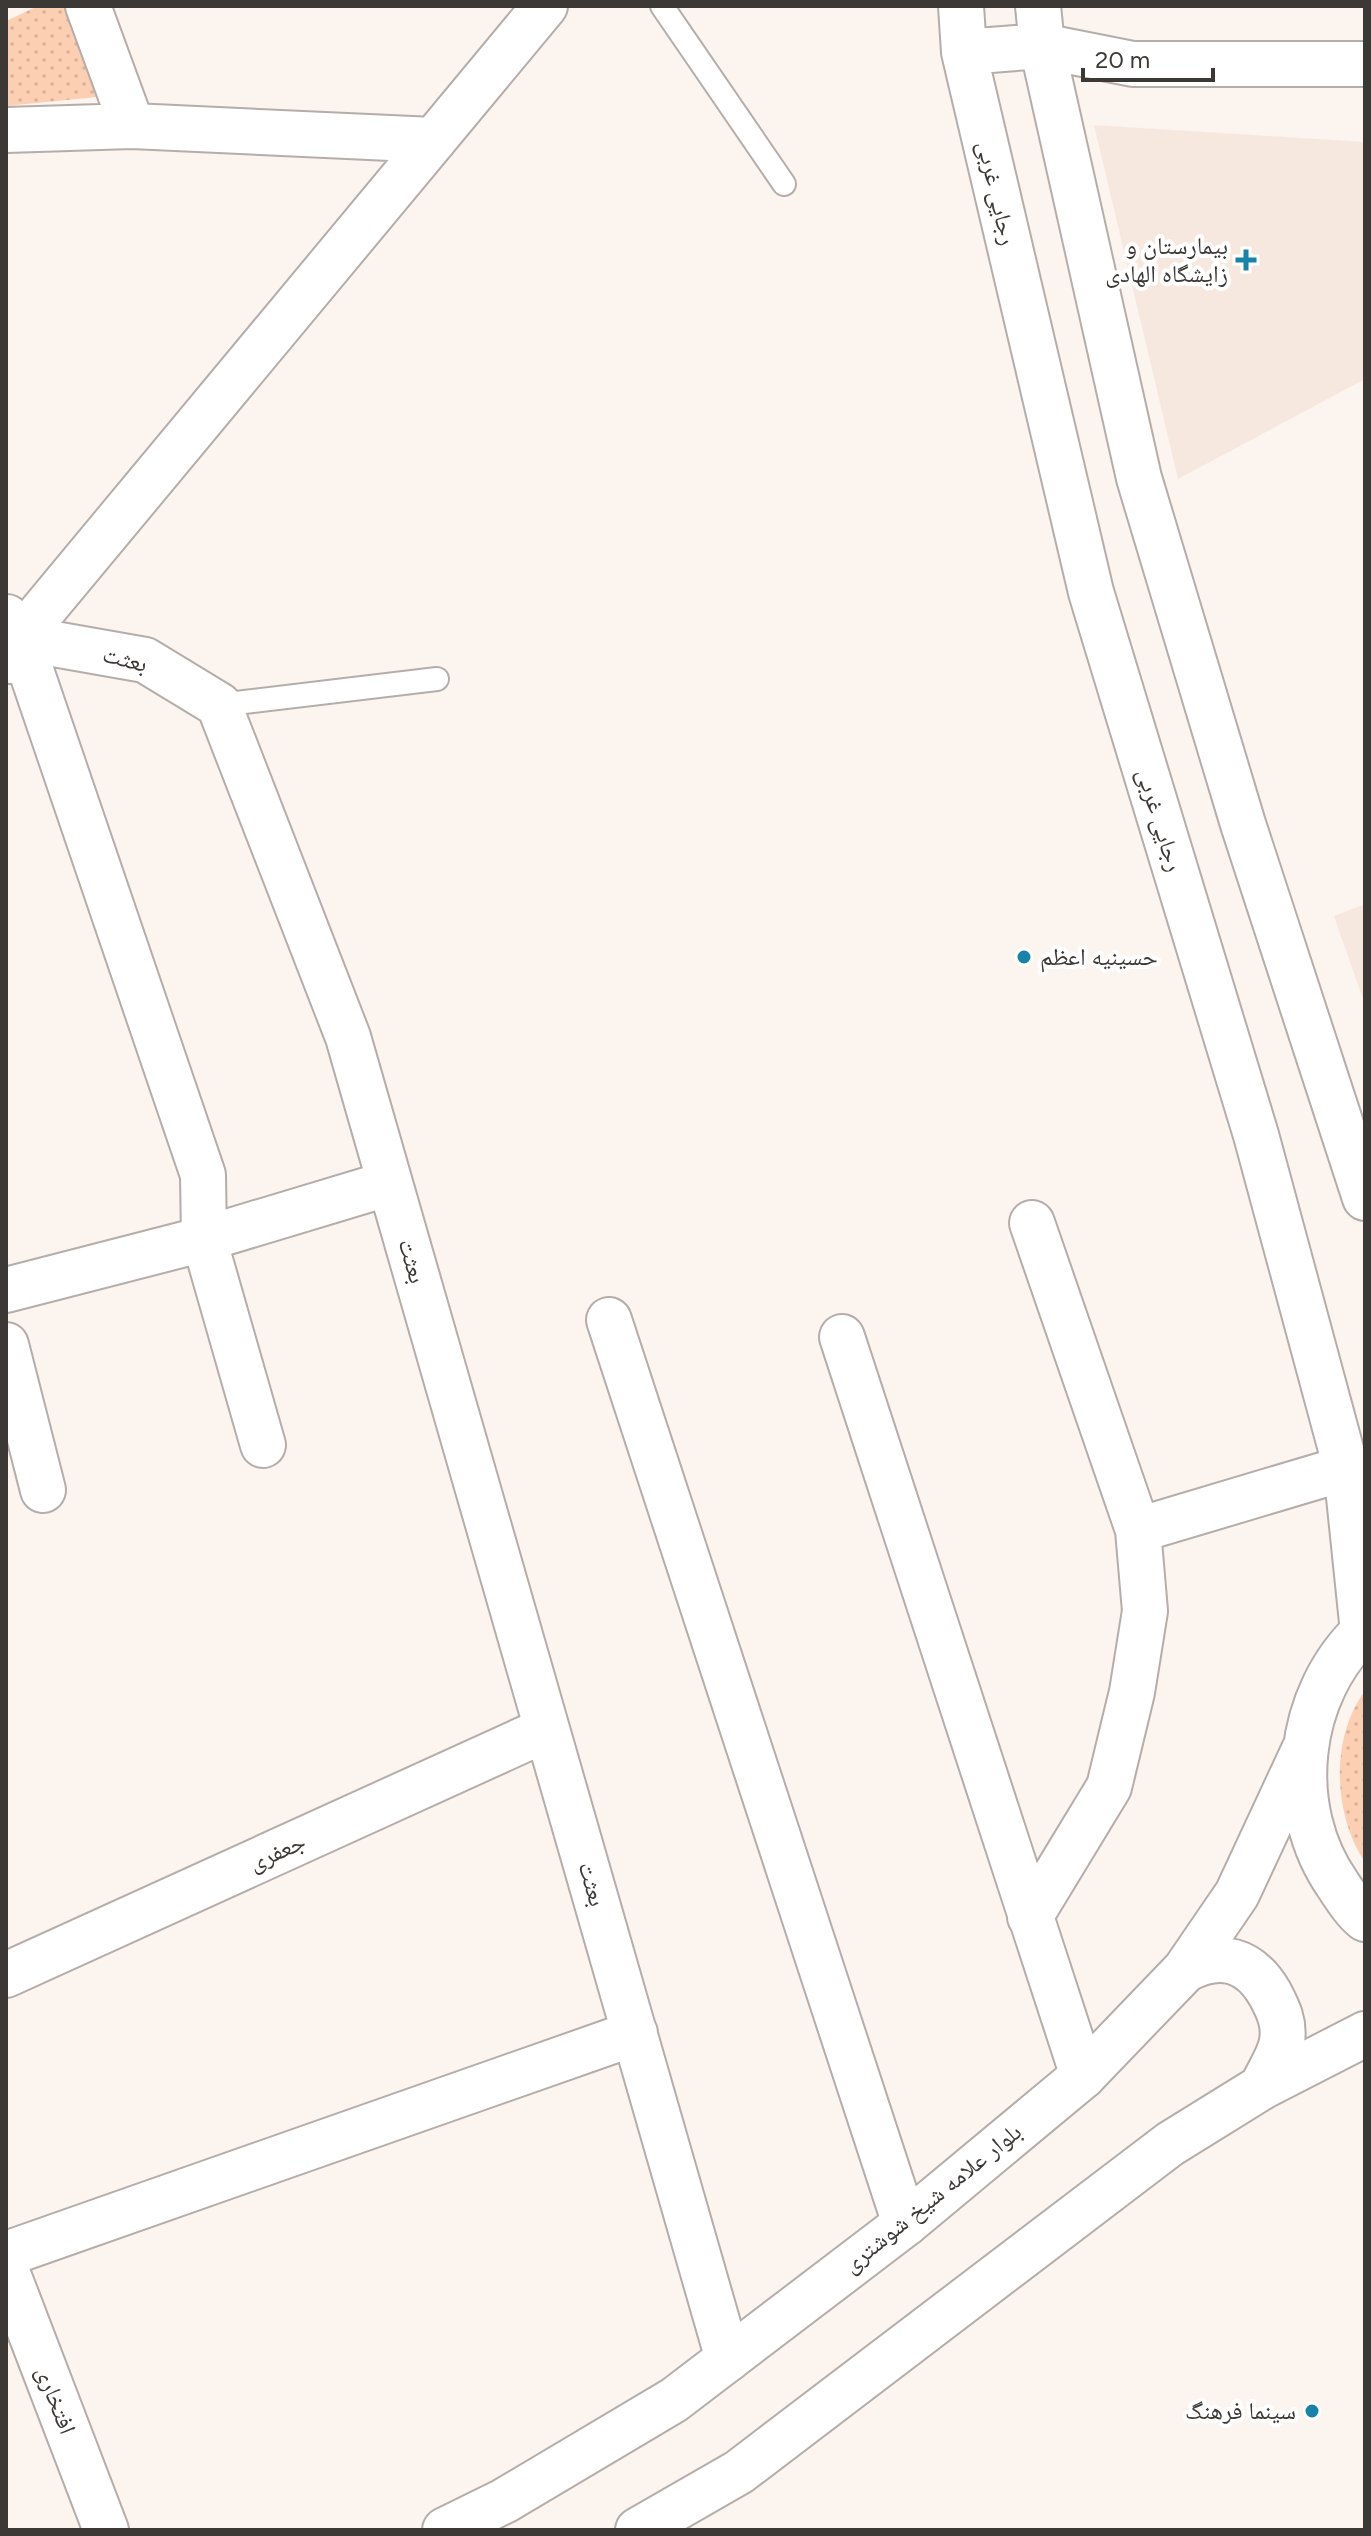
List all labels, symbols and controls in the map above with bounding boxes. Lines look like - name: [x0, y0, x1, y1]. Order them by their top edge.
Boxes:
- scale bar: [1083, 32, 1213, 82]
- text: 20 m: [1095, 45, 1150, 74]
- street label: رجایی غربی: [971, 138, 1024, 248]
- place label: بیمارستان و زایشگاه الهادی: [1105, 231, 1228, 288]
- marker: بیمارستان و زایشگاه الهادی: [1235, 249, 1257, 271]
- street label: بعثت: [100, 639, 150, 678]
- street label: رجایی غربی: [1131, 765, 1190, 875]
- place label: حسینیه اعظم: [1040, 942, 1158, 973]
- marker: حسینیه اعظم: [1015, 948, 1033, 966]
- street label: بعثت: [392, 1235, 433, 1286]
- street label: جعفری: [244, 1826, 310, 1877]
- street label: بعثت: [572, 1858, 613, 1909]
- street label: بلوار علامه شیخ شوشتری: [837, 2117, 1027, 2279]
- street label: افتخاری: [30, 2362, 83, 2438]
- place label: سینما فرهنگ: [1185, 2396, 1296, 2425]
- marker: سینما فرهنگ: [1303, 2402, 1321, 2420]

